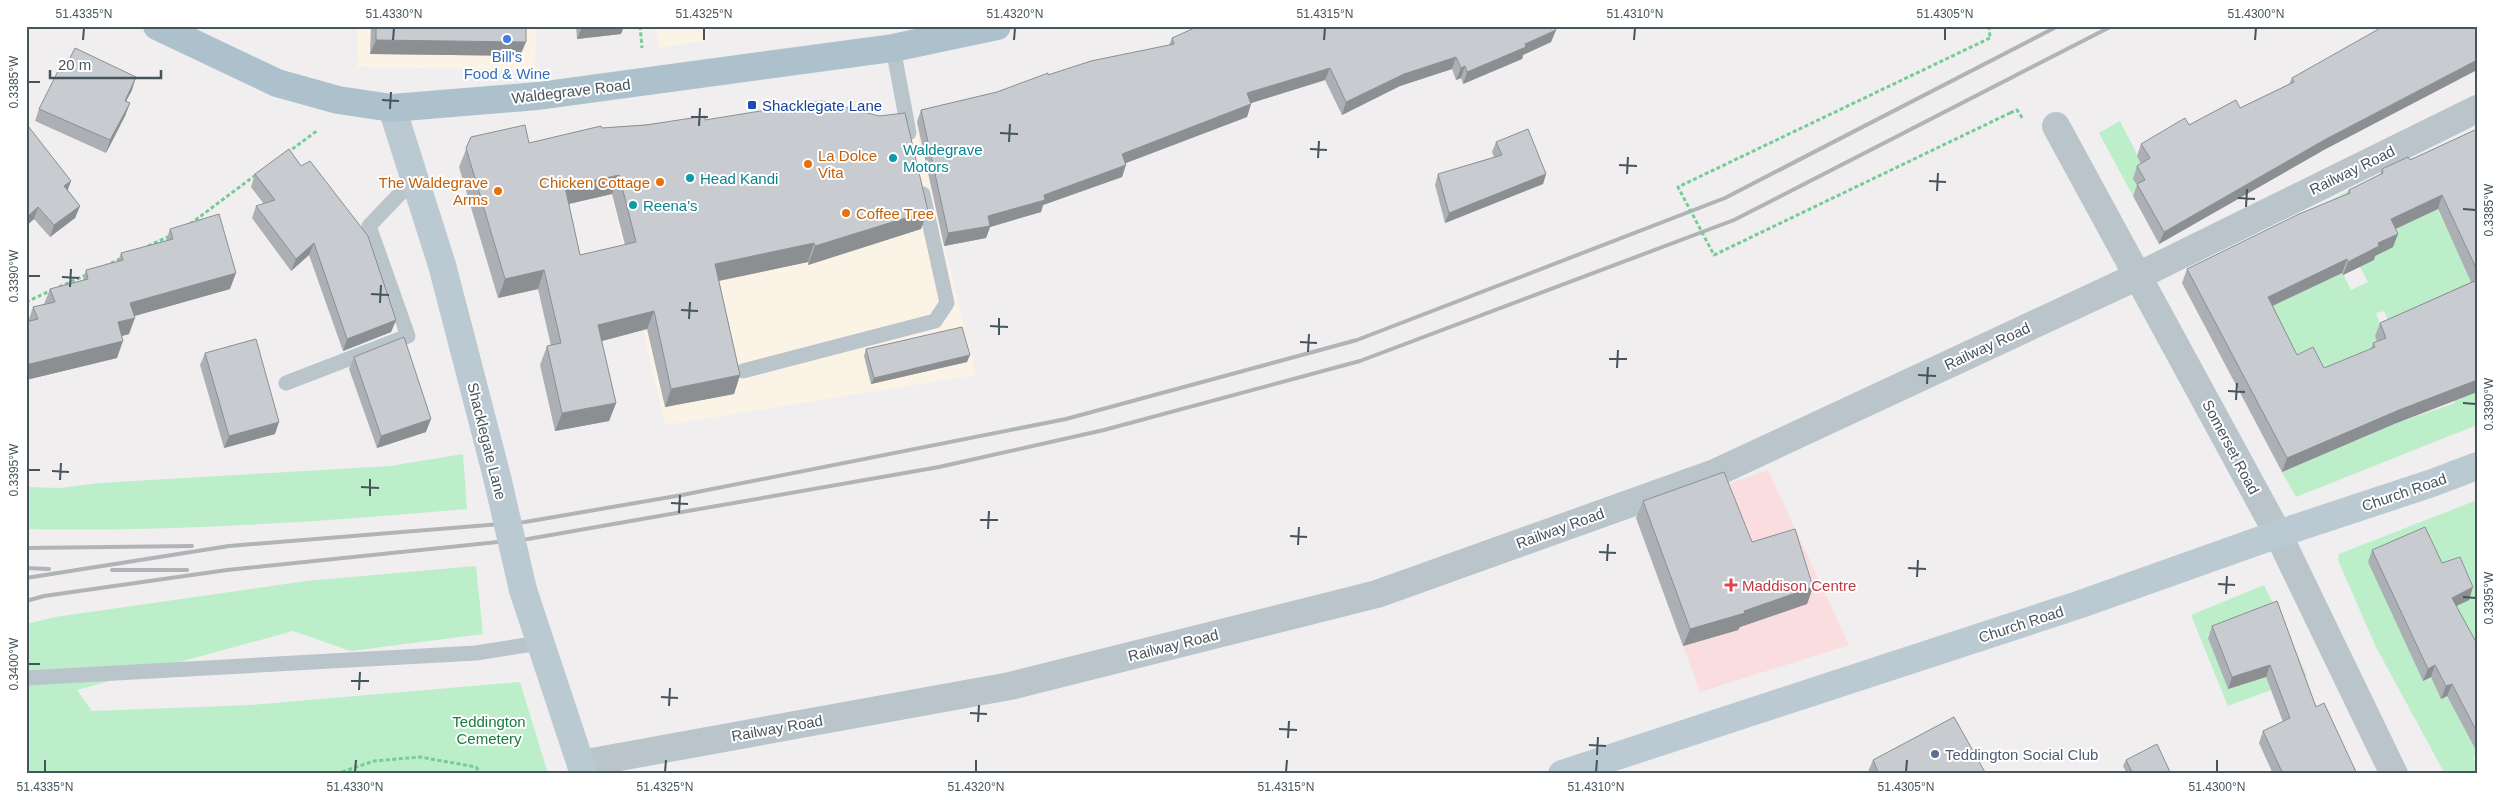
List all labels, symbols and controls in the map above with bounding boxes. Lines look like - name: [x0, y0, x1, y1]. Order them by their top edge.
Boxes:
- text: 51.4335°N: [56, 7, 112, 21]
- text: 51.4330°N: [366, 7, 422, 21]
- text: 51.4325°N: [676, 7, 732, 21]
- text: 51.4320°N: [987, 7, 1043, 21]
- text: 51.4315°N: [1297, 7, 1353, 21]
- text: 51.4310°N: [1607, 7, 1663, 21]
- text: 51.4305°N: [1917, 7, 1973, 21]
- text: 51.4300°N: [2228, 7, 2284, 21]
- marker: Bill's Food & Wine: [501, 33, 513, 45]
- scale bar: [50, 48, 161, 80]
- place label: Bill's Food & Wine: [464, 48, 550, 82]
- text: 0.3385°W: [7, 55, 21, 108]
- text: 20 m: [58, 56, 91, 73]
- street label: Waldegrave Road: [511, 75, 631, 107]
- place label: Shacklegate Lane: [762, 97, 882, 114]
- marker: Shacklegate Lane: [746, 99, 758, 111]
- place label: Waldegrave Motors: [903, 141, 982, 175]
- street label: Railway Road: [2307, 142, 2397, 198]
- place label: La Dolce Vita: [818, 147, 877, 181]
- marker: Waldegrave Motors: [887, 152, 899, 164]
- marker: La Dolce Vita: [802, 158, 814, 170]
- place label: Head Kandi: [700, 170, 778, 187]
- marker: Head Kandi: [684, 172, 696, 184]
- place label: The Waldegrave Arms: [379, 174, 488, 208]
- place label: Chicken Cottage: [539, 174, 650, 191]
- marker: Chicken Cottage: [654, 176, 666, 188]
- text: 0.3385°W: [2482, 183, 2496, 236]
- marker: The Waldegrave Arms: [492, 185, 504, 197]
- place label: Reena's: [643, 197, 698, 214]
- marker: Reena's: [627, 199, 639, 211]
- place label: Coffee Tree: [856, 205, 934, 222]
- marker: Coffee Tree: [840, 207, 852, 219]
- text: 0.3390°W: [7, 249, 21, 302]
- street label: Railway Road: [1941, 319, 2033, 373]
- text: 0.3390°W: [2482, 377, 2496, 430]
- street label: Shacklegate Lane: [464, 381, 510, 501]
- street label: Somerset Road: [2199, 397, 2263, 497]
- text: 0.3395°W: [7, 443, 21, 496]
- street label: Church Road: [2359, 470, 2449, 514]
- street label: Railway Road: [1514, 504, 1606, 552]
- text: 0.3395°W: [2482, 571, 2496, 624]
- place label: Maddison Centre: [1742, 577, 1856, 594]
- marker: Maddison Centre: [1724, 578, 1738, 592]
- street label: Church Road: [1976, 602, 2066, 646]
- street label: Railway Road: [1126, 626, 1220, 664]
- text: 0.3400°W: [7, 637, 21, 690]
- street label: Railway Road: [730, 712, 824, 744]
- park label: Teddington Cemetery: [452, 713, 526, 747]
- place label: Teddington Social Club: [1945, 746, 2098, 763]
- marker: Teddington Social Club: [1929, 748, 1941, 760]
- text: 51.4335°N: [17, 780, 73, 794]
- text: 51.4330°N: [327, 780, 383, 794]
- text: 51.4325°N: [637, 780, 693, 794]
- text: 51.4320°N: [948, 780, 1004, 794]
- text: 51.4315°N: [1258, 780, 1314, 794]
- text: 51.4310°N: [1568, 780, 1624, 794]
- text: 51.4305°N: [1878, 780, 1934, 794]
- text: 51.4300°N: [2189, 780, 2245, 794]

